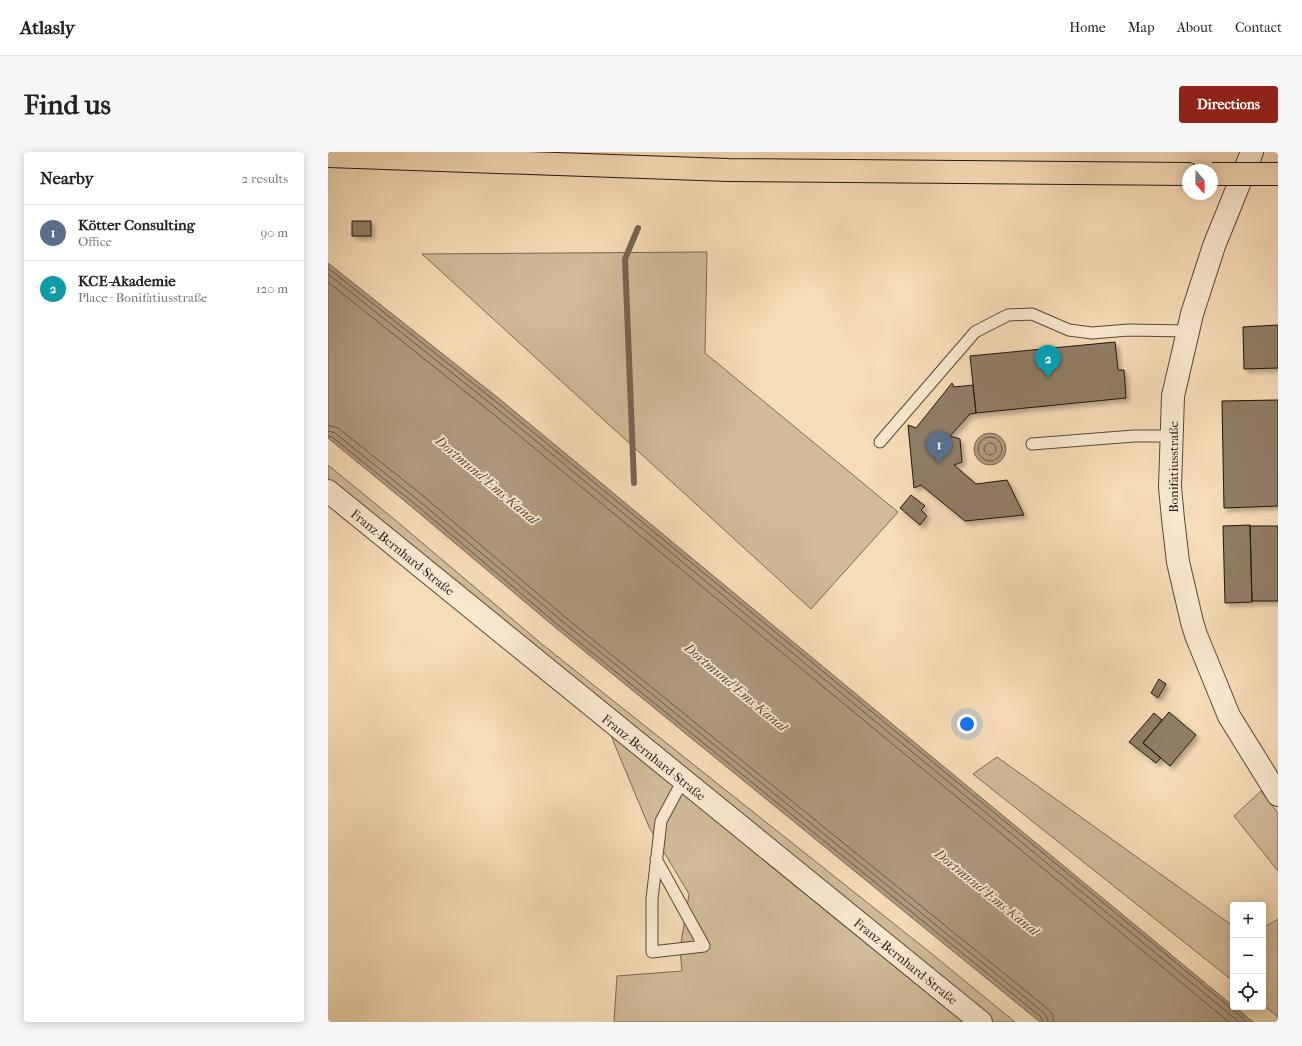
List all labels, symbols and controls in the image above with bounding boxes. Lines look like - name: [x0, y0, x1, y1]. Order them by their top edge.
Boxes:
- text: Atlasly: [20, 17, 75, 39]
- text: Home: [1069, 19, 1106, 36]
- text: Map: [1128, 19, 1155, 36]
- text: About: [1177, 19, 1213, 36]
- text: Contact: [1235, 19, 1282, 36]
- button: Directions: [1179, 86, 1278, 123]
- text: Find us: [24, 88, 111, 121]
- north arrow: [1182, 164, 1218, 200]
- text: Nearby: [40, 168, 94, 188]
- text: 2 results: [242, 171, 288, 186]
- text: Kötter Consulting: [78, 216, 195, 234]
- text: 1: [51, 225, 55, 240]
- text: 90 m: [260, 225, 288, 240]
- text: Office: [78, 234, 112, 249]
- text: KCE-Akademie: [78, 272, 176, 290]
- text: 2: [50, 281, 56, 296]
- text: 120 m: [256, 281, 288, 296]
- text: Place · Bonifatiusstraße: [78, 290, 208, 305]
- pin: 2: [1035, 345, 1061, 378]
- street label: Bonifatiusstraße: [1166, 421, 1181, 513]
- pin: 1: [926, 431, 952, 464]
- water label: Dortmund-Ems-Kanal: [431, 432, 543, 529]
- street label: Franz-Bernhard-Straße: [348, 506, 458, 599]
- water label: Dortmund-Ems-Kanal: [680, 639, 792, 736]
- street label: Franz-Bernhard-Straße: [599, 711, 709, 804]
- your location: [957, 714, 977, 734]
- water label: Dortmund-Ems-Kanal: [930, 845, 1043, 941]
- map controls: [1230, 902, 1266, 1010]
- button: +: [1230, 902, 1266, 938]
- street label: Franz-Bernhard-Straße: [851, 915, 961, 1008]
- button: −: [1230, 938, 1266, 974]
- button: locate: [1230, 974, 1266, 1010]

